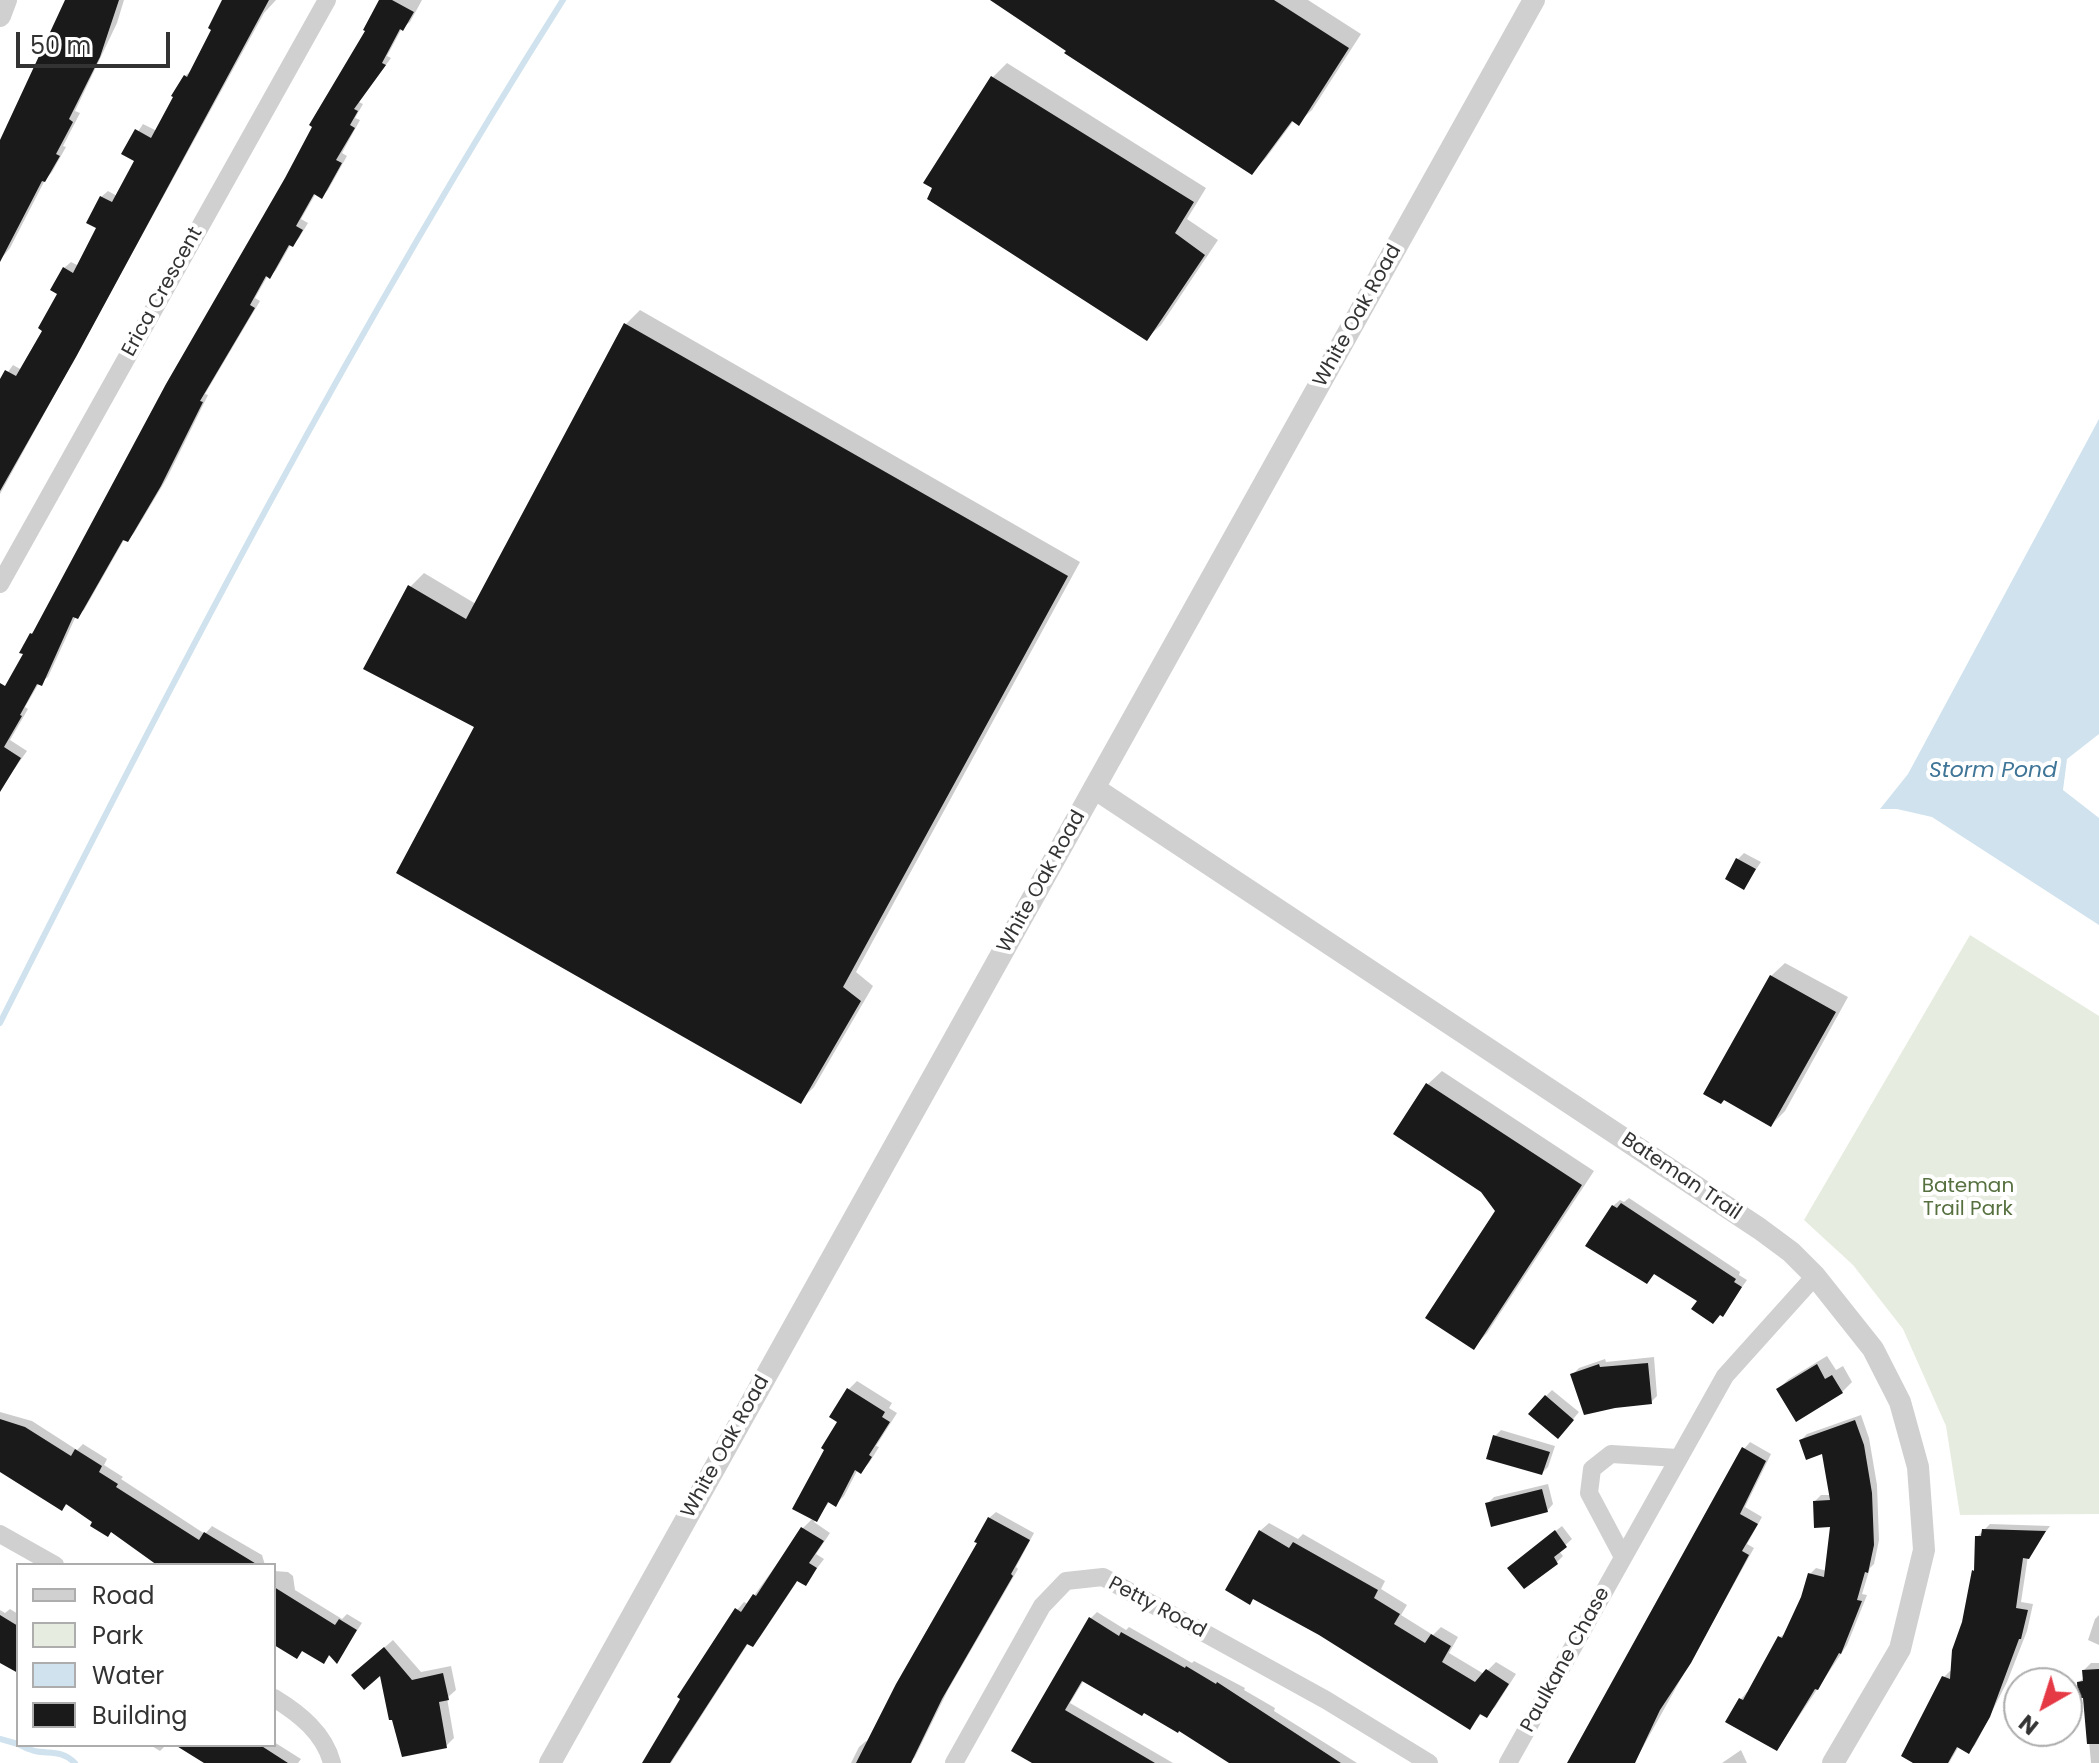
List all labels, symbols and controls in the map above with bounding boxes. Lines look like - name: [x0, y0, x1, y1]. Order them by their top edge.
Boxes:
- scale bar: [20, 16, 174, 66]
- text: 50 m: [30, 29, 91, 62]
- street label: Erica Crescent: [118, 223, 208, 361]
- street label: White Oak Road: [1309, 241, 1407, 391]
- water label: Storm Pond: [1929, 758, 2057, 784]
- street label: White Oak Road: [993, 807, 1091, 957]
- street label: Bateman Trail: [1617, 1128, 1745, 1226]
- park label: Bateman Trail Park: [1922, 1175, 2014, 1222]
- street label: White Oak Road: [677, 1372, 775, 1522]
- legend: [16, 1563, 276, 1747]
- street label: Petty Road: [1104, 1572, 1210, 1644]
- text: Road: [92, 1579, 154, 1612]
- street label: Paulkane Chase: [1516, 1583, 1616, 1737]
- text: Park: [92, 1619, 143, 1652]
- text: Water: [92, 1659, 164, 1692]
- north arrow: [2003, 1667, 2083, 1747]
- text: Building: [92, 1699, 188, 1732]
- text: N: [2013, 1707, 2045, 1742]

